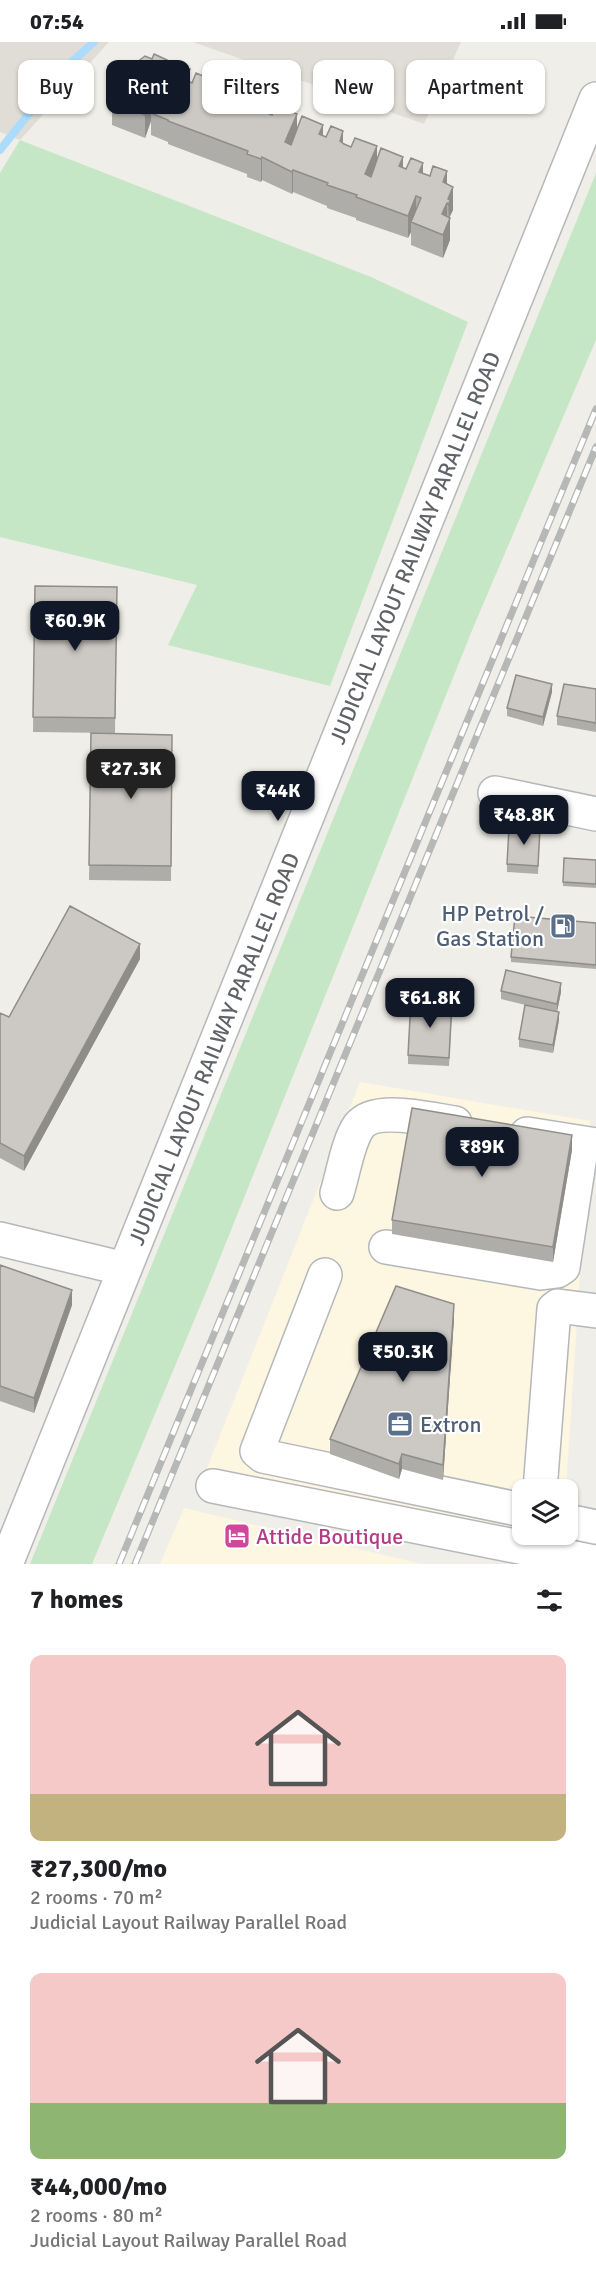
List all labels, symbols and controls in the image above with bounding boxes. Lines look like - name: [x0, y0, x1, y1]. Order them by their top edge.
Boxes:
- text: 07:54: [30, 8, 84, 35]
- chip: Buy: [18, 60, 94, 114]
- chip: Rent: [106, 60, 190, 114]
- chip: Filters: [202, 60, 301, 114]
- chip: New: [313, 60, 394, 114]
- chip: Apartment: [406, 60, 545, 114]
- street label: JUDICIAL LAYOUT RAILWAY PARALLEL ROAD: [324, 348, 506, 748]
- pin: ₹60.9K: [26, 601, 124, 652]
- text: ₹60.9K: [44, 608, 106, 633]
- pin: ₹27.3K: [82, 749, 180, 800]
- text: ₹27.3K: [100, 756, 162, 781]
- pin: ₹44K: [242, 771, 314, 822]
- text: ₹44K: [256, 778, 300, 803]
- pin: ₹48.8K: [475, 795, 573, 846]
- text: ₹48.8K: [493, 802, 555, 827]
- street label: JUDICIAL LAYOUT RAILWAY PARALLEL ROAD: [123, 849, 305, 1249]
- place label: HP Petrol / Gas Station: [436, 900, 545, 952]
- fuel station icon: HP Petrol / Gas Station: [548, 911, 578, 941]
- pin: ₹61.8K: [381, 978, 479, 1029]
- text: ₹61.8K: [399, 985, 461, 1010]
- pin: ₹89K: [446, 1127, 518, 1178]
- text: ₹89K: [460, 1134, 504, 1159]
- pin: ₹50.3K: [354, 1332, 452, 1383]
- text: ₹50.3K: [372, 1339, 434, 1364]
- office icon: Extron: [385, 1409, 415, 1439]
- place label: Extron: [420, 1411, 481, 1438]
- map controls: [512, 1479, 578, 1545]
- button: layers: [512, 1479, 578, 1545]
- hotel icon: Attide Boutique: [222, 1521, 252, 1551]
- place label: Attide Boutique: [256, 1523, 403, 1550]
- text: 7 homes: [30, 1584, 123, 1616]
- icon: filters: [533, 1584, 566, 1617]
- icon: home: [244, 1694, 352, 1802]
- text: ₹27,300/mo: [30, 1853, 167, 1885]
- text: 2 rooms · 70 m²: [30, 1885, 163, 1910]
- text: Judicial Layout Railway Parallel Road: [30, 1910, 347, 1935]
- icon: home: [244, 2012, 352, 2120]
- text: ₹44,000/mo: [30, 2171, 167, 2203]
- text: 2 rooms · 80 m²: [30, 2203, 163, 2228]
- text: Judicial Layout Railway Parallel Road: [30, 2228, 347, 2253]

